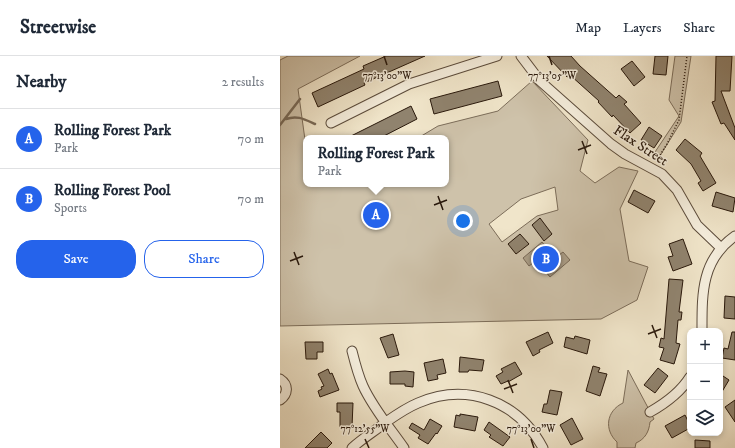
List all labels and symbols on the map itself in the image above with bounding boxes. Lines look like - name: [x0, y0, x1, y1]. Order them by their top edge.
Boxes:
- text: 77°13'00"W: [363, 70, 412, 82]
- text: 77°13'05"W: [528, 70, 577, 82]
- street label: Flax Street: [610, 121, 672, 170]
- pin: A: [363, 200, 389, 230]
- your location: [453, 211, 473, 231]
- pin: B: [533, 244, 559, 274]
- text: 77°12'55"W: [341, 423, 390, 435]
- text: 77°13'00"W: [507, 423, 556, 435]

